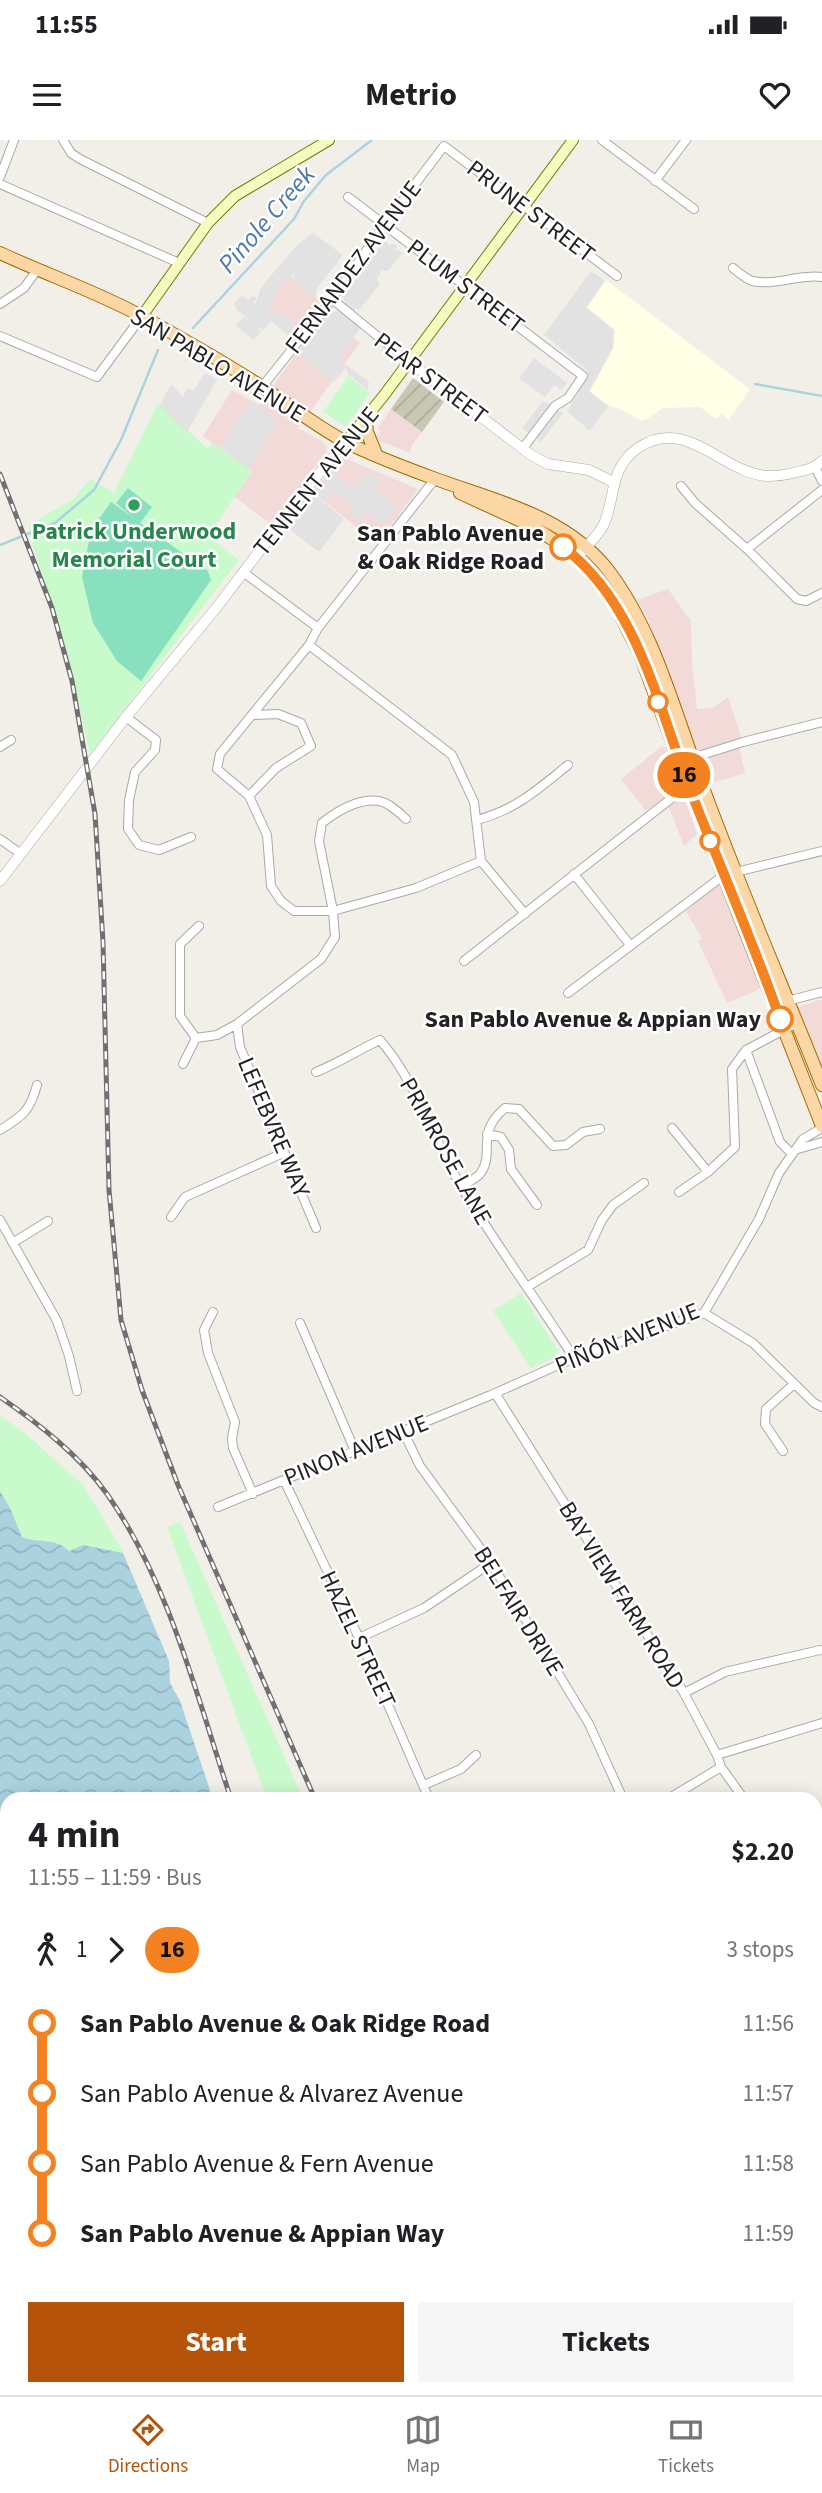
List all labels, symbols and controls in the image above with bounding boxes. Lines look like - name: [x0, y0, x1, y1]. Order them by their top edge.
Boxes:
- text: 11:55: [35, 6, 98, 43]
- text: Metrio: [365, 72, 457, 118]
- icon: menu: [28, 76, 66, 114]
- icon: heart: [756, 76, 794, 114]
- street label: PRUNE STREET: [459, 151, 602, 271]
- water label: Pinole Creek: [209, 157, 324, 281]
- street label: FERNANDEZ AVENUE: [277, 173, 430, 361]
- street label: PLUM STREET: [400, 231, 532, 342]
- street label: SAN PABLO AVENUE: [123, 299, 312, 432]
- street label: PEAR STREET: [366, 324, 495, 433]
- street label: TENNENT AVENUE: [245, 399, 388, 564]
- marker: Patrick Underwood Memorial Court: [126, 497, 142, 513]
- place label: Patrick Underwood Memorial Court: [32, 514, 236, 577]
- place label: San Pablo Avenue & Oak Ridge Road: [357, 516, 544, 579]
- marker: San Pablo Avenue & Oak Ridge Road: [550, 534, 576, 560]
- unlabelled marker: [648, 692, 668, 712]
- line badge: 16: [652, 752, 716, 798]
- text: 16: [671, 757, 697, 792]
- unlabelled marker: [700, 831, 720, 851]
- place label: San Pablo Avenue & Appian Way: [425, 1002, 761, 1037]
- marker: San Pablo Avenue & Appian Way: [767, 1006, 793, 1032]
- street label: LEFEBVRE WAY: [228, 1052, 319, 1203]
- street label: PRIMROSE LANE: [391, 1071, 501, 1231]
- street label: PIÑÓN AVENUE: [550, 1294, 705, 1383]
- street label: PINON AVENUE: [279, 1406, 434, 1495]
- street label: BAY VIEW FARM ROAD: [550, 1495, 693, 1696]
- street label: BELFAIR DRIVE: [465, 1540, 572, 1683]
- street label: HAZEL STREET: [311, 1565, 405, 1714]
- text: 4 min: [28, 1808, 120, 1862]
- text: $2.20: [731, 1833, 794, 1870]
- text: 11:55 – 11:59 · Bus: [28, 1861, 202, 1894]
- icon: walk: [28, 1931, 66, 1969]
- icon: forward: [97, 1931, 135, 1969]
- text: 16: [159, 1932, 185, 1967]
- text: 1: [76, 1933, 87, 1966]
- text: 3 stops: [727, 1933, 794, 1966]
- text: San Pablo Avenue & Oak Ridge Road: [80, 2005, 490, 2042]
- text: 11:56: [743, 2007, 794, 2040]
- text: San Pablo Avenue & Alvarez Avenue: [80, 2075, 463, 2112]
- text: 11:57: [743, 2077, 794, 2110]
- text: San Pablo Avenue & Fern Avenue: [80, 2145, 434, 2182]
- text: 11:58: [743, 2147, 794, 2180]
- text: San Pablo Avenue & Appian Way: [80, 2215, 444, 2252]
- text: 11:59: [743, 2217, 794, 2250]
- button: Start: [28, 2302, 404, 2382]
- button: Tickets: [418, 2302, 794, 2382]
- tab: Directions: [108, 2411, 188, 2480]
- tab: Map: [404, 2411, 442, 2480]
- tab: Tickets: [658, 2411, 714, 2480]

